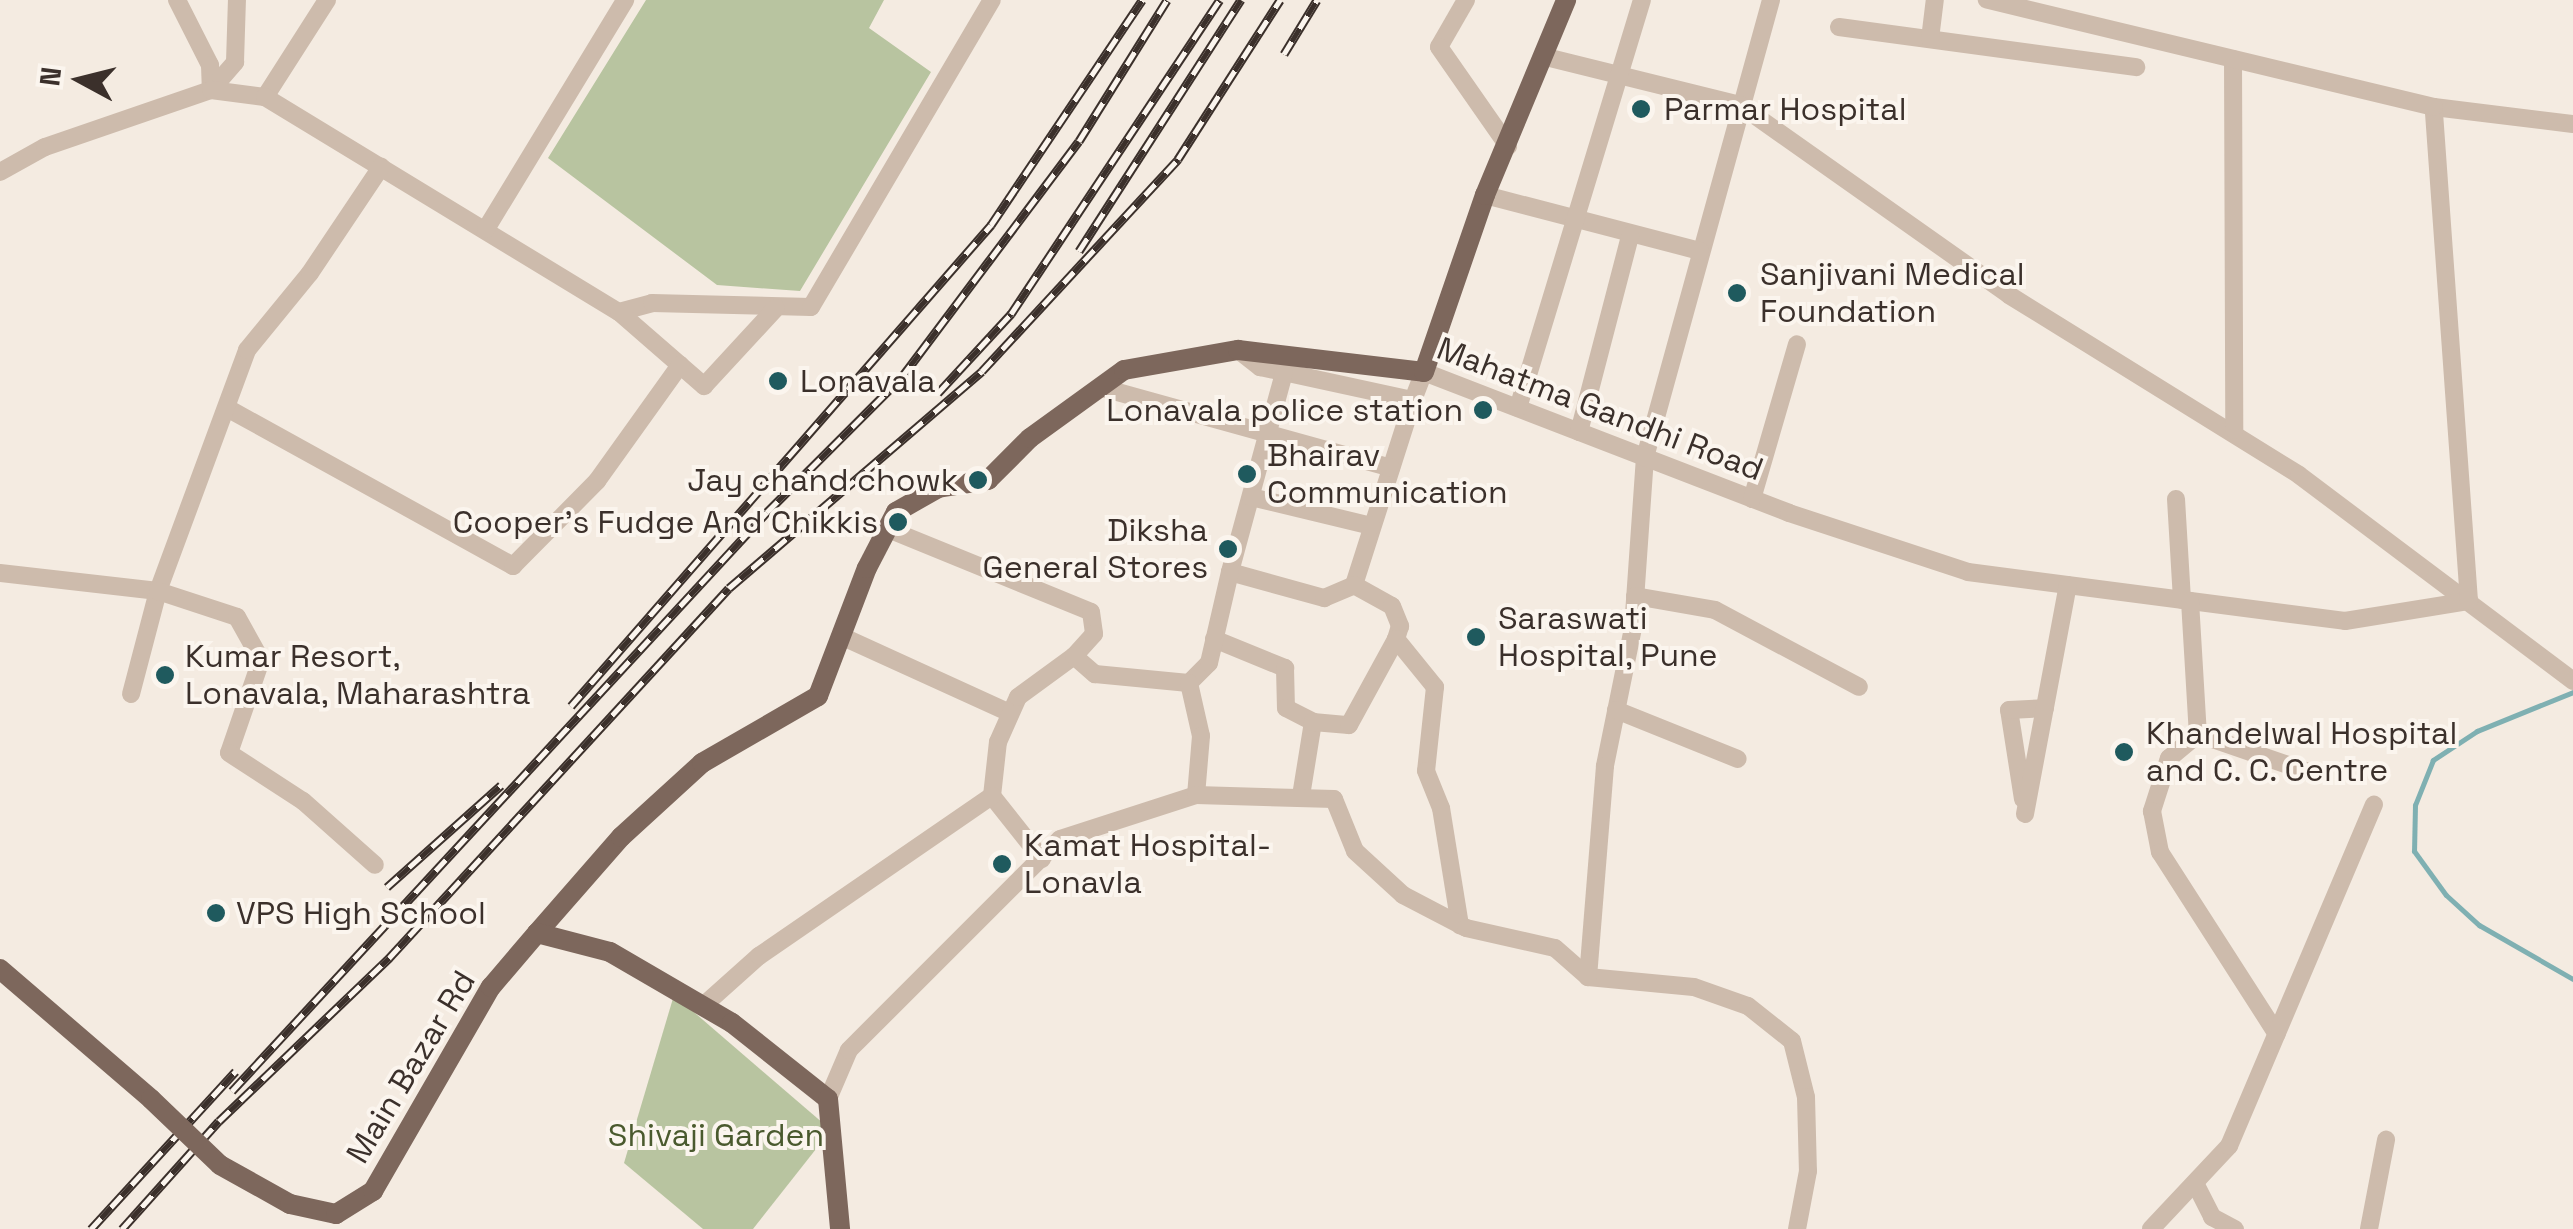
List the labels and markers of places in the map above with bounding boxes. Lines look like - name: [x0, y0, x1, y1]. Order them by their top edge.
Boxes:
- place label: Parmar Hospital: [1664, 90, 1906, 128]
- marker: Parmar Hospital: [1628, 96, 1654, 122]
- place label: Sanjivani Medical Foundation: [1760, 256, 2025, 331]
- marker: Sanjivani Medical Foundation: [1724, 280, 1750, 306]
- place label: Lonavala: [800, 362, 936, 400]
- marker: Lonavala: [765, 368, 791, 394]
- place label: Lonavala police station: [1106, 391, 1463, 429]
- marker: Lonavala police station: [1472, 399, 1494, 421]
- place label: Bhairav Communication: [1267, 437, 1508, 512]
- place label: Jay chand chowk: [687, 461, 958, 499]
- marker: Bhairav Communication: [1236, 463, 1258, 485]
- marker: Jay chand chowk: [967, 469, 989, 491]
- place label: Cooper's Fudge And Chikkis: [452, 503, 878, 541]
- marker: Cooper's Fudge And Chikkis: [887, 511, 909, 533]
- place label: Diksha General Stores: [983, 512, 1208, 587]
- marker: Diksha General Stores: [1217, 538, 1239, 560]
- place label: Saraswati Hospital, Pune: [1498, 600, 1719, 675]
- marker: Saraswati Hospital, Pune: [1463, 624, 1489, 650]
- place label: Kumar Resort, Lonavala, Maharashtra: [185, 638, 532, 713]
- marker: Kumar Resort, Lonavala, Maharashtra: [154, 664, 176, 686]
- place label: Khandelwal Hospital and C. C. Centre: [2146, 715, 2457, 790]
- marker: Khandelwal Hospital and C. C. Centre: [2111, 739, 2137, 765]
- place label: Kamat Hospital- Lonavla: [1024, 827, 1271, 902]
- marker: Kamat Hospital- Lonavla: [989, 851, 1015, 877]
- place label: VPS High School: [236, 894, 486, 932]
- marker: VPS High School: [205, 902, 227, 924]

